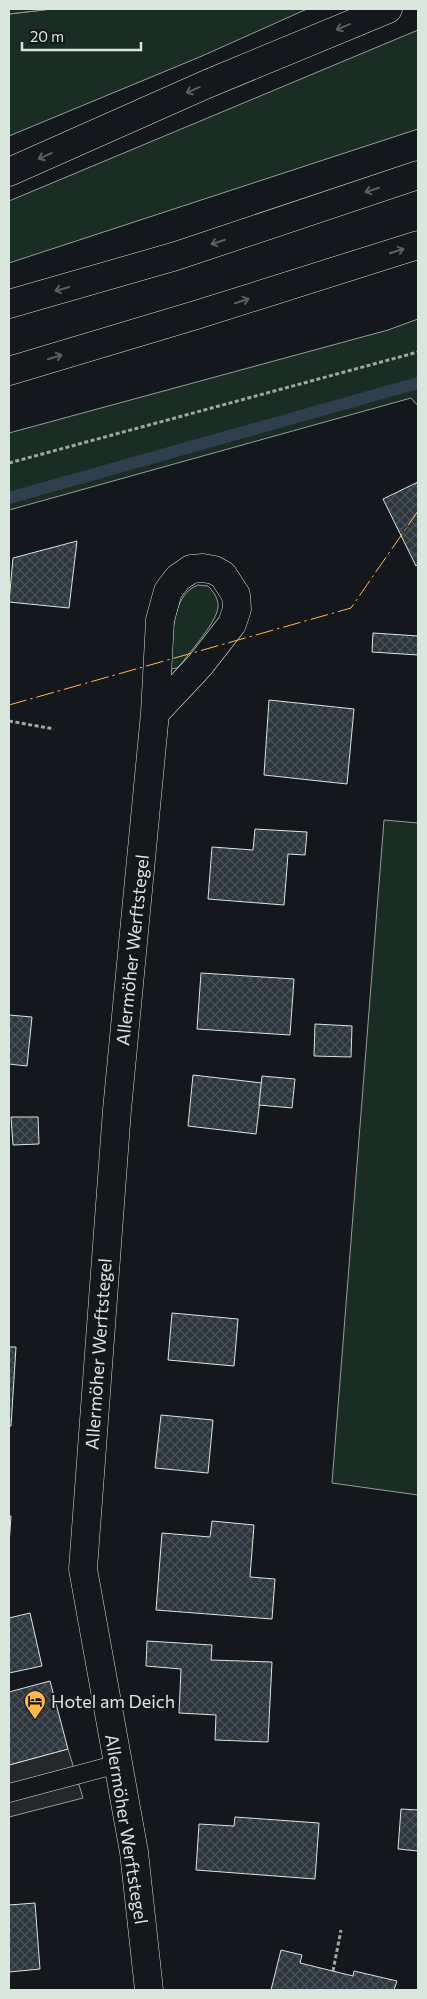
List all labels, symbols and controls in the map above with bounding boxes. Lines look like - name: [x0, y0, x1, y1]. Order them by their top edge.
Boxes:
- scale bar: [22, 20, 141, 52]
- one-way arrow: [336, 23, 351, 33]
- text: 20 m: [30, 27, 64, 45]
- one-way arrow: [186, 86, 201, 96]
- one-way arrow: [38, 151, 53, 161]
- one-way arrow: [364, 186, 380, 196]
- one-way arrow: [210, 237, 226, 247]
- one-way arrow: [389, 246, 405, 256]
- one-way arrow: [55, 284, 71, 294]
- one-way arrow: [234, 295, 250, 305]
- one-way arrow: [47, 352, 63, 362]
- street label: Allermöher Werftstegel: [111, 853, 153, 1047]
- street label: Allermöher Werftstegel: [80, 1257, 116, 1451]
- hotel icon: Hotel am Deich: [23, 1689, 47, 1720]
- place label: Hotel am Deich: [51, 1690, 175, 1712]
- street label: Allermöher Werftstegel: [101, 1732, 153, 1926]

